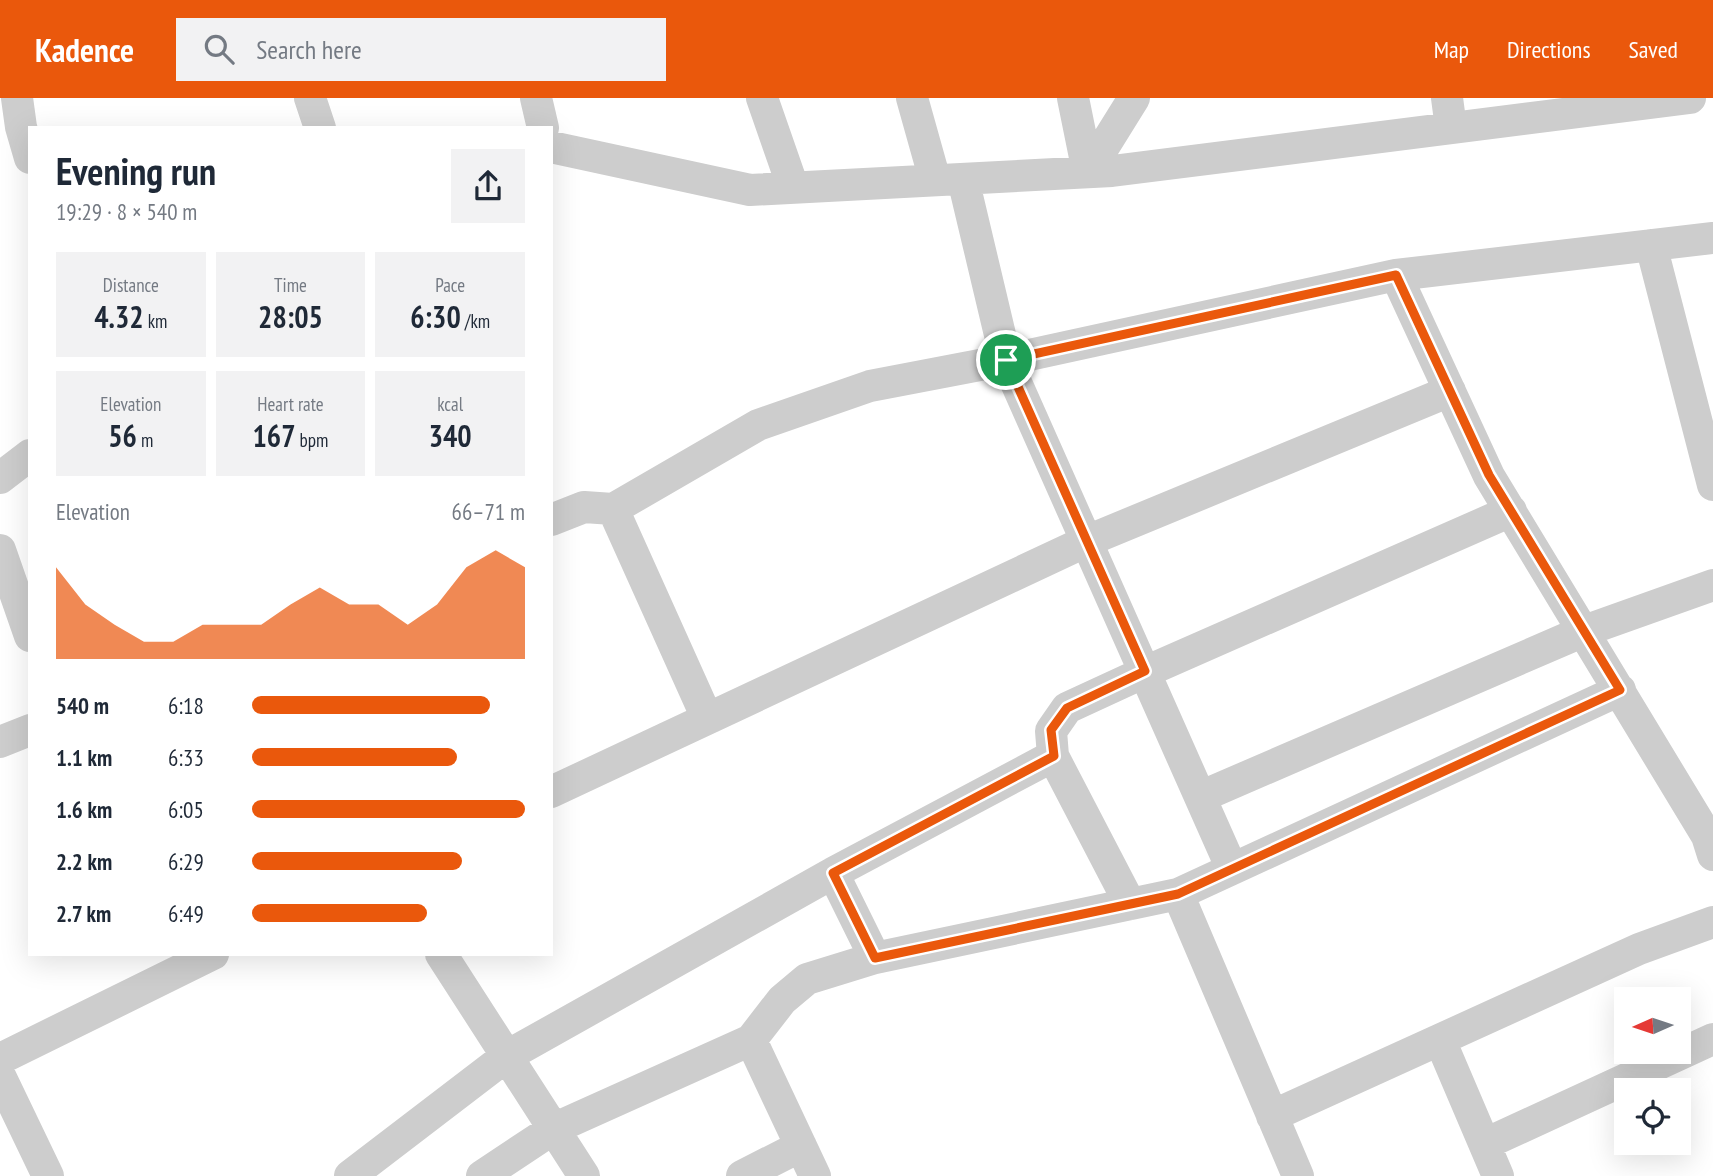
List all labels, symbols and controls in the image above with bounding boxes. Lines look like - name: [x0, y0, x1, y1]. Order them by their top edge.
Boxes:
- search box: [176, 18, 666, 81]
- text: Kadence: [35, 28, 134, 71]
- icon: search: [200, 30, 238, 68]
- text: Search here: [256, 33, 362, 66]
- text: Map: [1434, 34, 1469, 65]
- text: Directions: [1507, 34, 1591, 65]
- text: Saved: [1629, 34, 1678, 65]
- text: Evening run: [56, 146, 216, 195]
- button: share: [451, 149, 525, 223]
- text: 19:29 · 8 × 540 m: [56, 197, 197, 226]
- text: Distance: [103, 273, 159, 297]
- text: Time: [274, 273, 307, 297]
- text: Pace: [435, 273, 465, 297]
- text: 4.32: [94, 297, 144, 336]
- text: 28:05: [258, 297, 323, 336]
- text: 6:30: [410, 297, 461, 336]
- text: km: [144, 309, 167, 333]
- text: /km: [461, 309, 490, 333]
- pin: [976, 330, 1036, 390]
- icon: arrive: [987, 341, 1025, 379]
- text: Elevation: [100, 392, 161, 416]
- text: Heart rate: [257, 392, 324, 416]
- text: kcal: [437, 392, 463, 416]
- text: 56: [108, 416, 137, 455]
- text: 167: [253, 416, 296, 455]
- text: 340: [429, 416, 472, 455]
- text: m: [137, 428, 153, 452]
- text: bpm: [296, 428, 328, 452]
- text: Elevation: [56, 497, 130, 526]
- text: 66–71 m: [452, 497, 525, 526]
- text: 540 m: [56, 691, 109, 720]
- text: 6:18: [168, 691, 204, 720]
- text: 1.1 km: [56, 743, 112, 772]
- text: 6:33: [168, 743, 204, 772]
- text: 1.6 km: [56, 795, 112, 824]
- text: 6:05: [168, 795, 204, 824]
- text: 2.2 km: [56, 847, 112, 876]
- text: 6:29: [168, 847, 204, 876]
- text: 2.7 km: [56, 899, 111, 928]
- text: 6:49: [168, 899, 204, 928]
- north arrow: [1614, 987, 1690, 1064]
- map controls: [1614, 987, 1691, 1155]
- button: locate: [1614, 1078, 1691, 1155]

